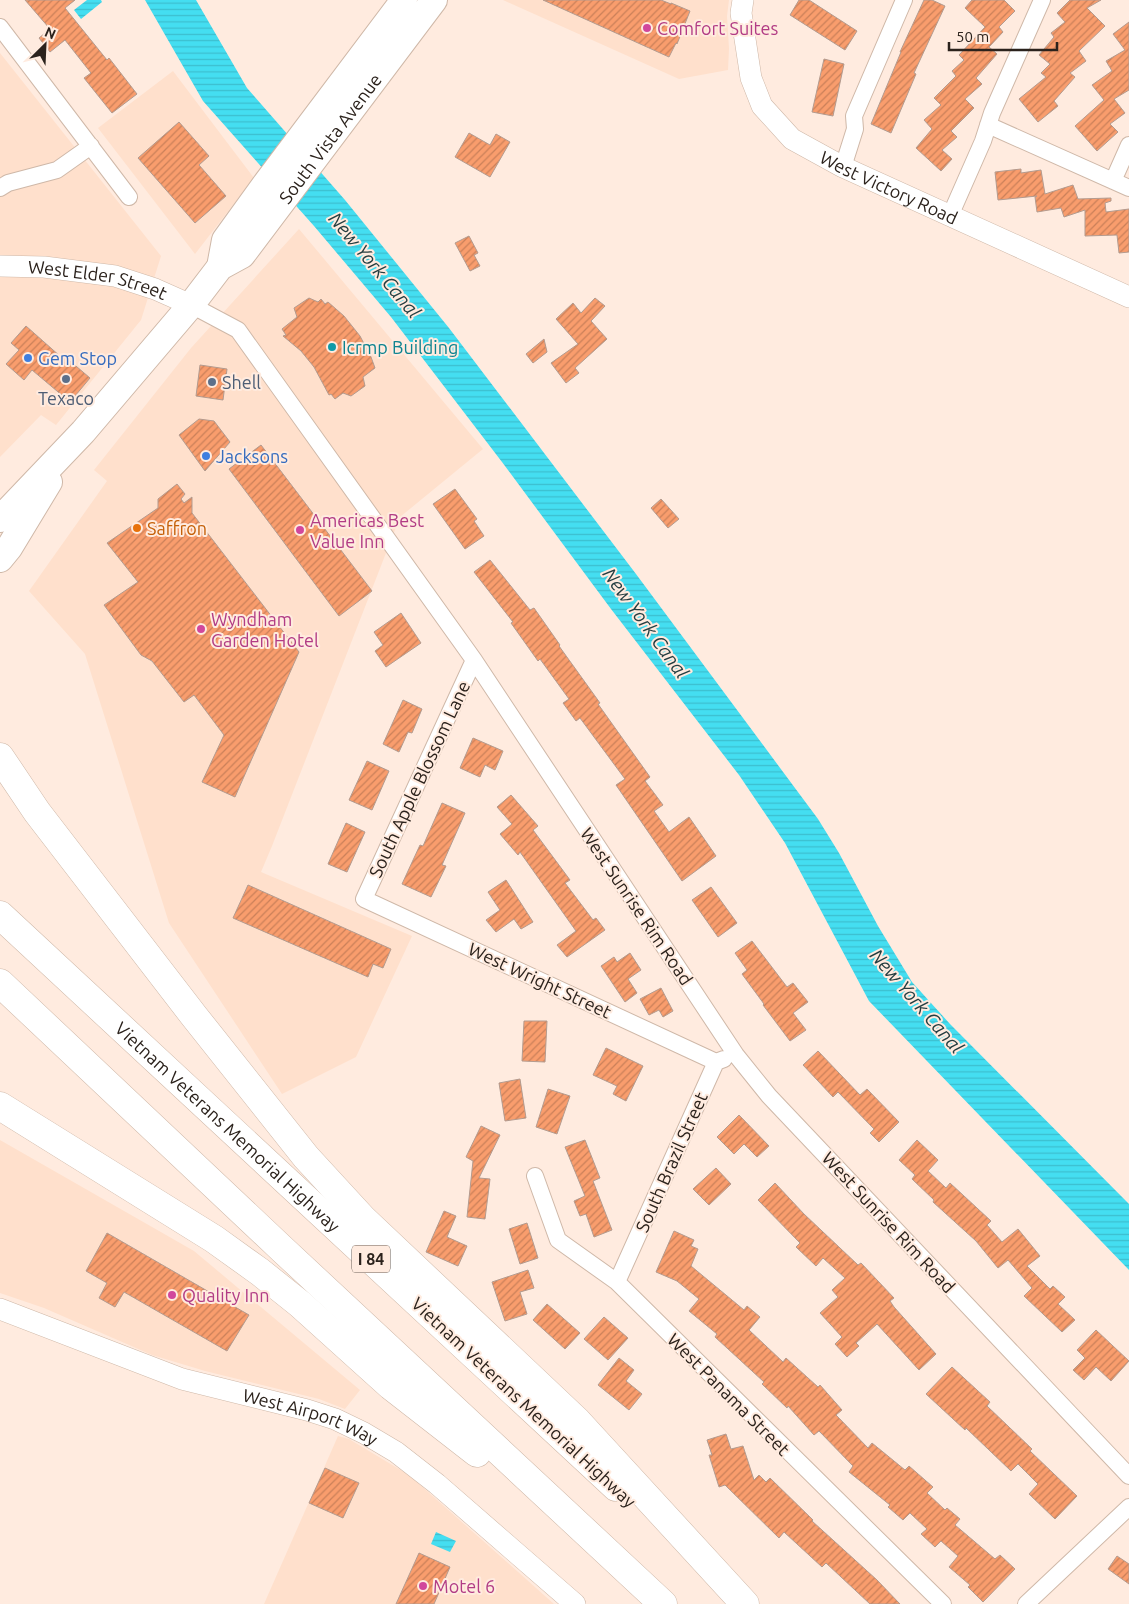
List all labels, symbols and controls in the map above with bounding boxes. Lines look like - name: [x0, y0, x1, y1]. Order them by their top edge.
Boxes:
- place label: Comfort Suites: [657, 18, 779, 38]
- north arrow: [20, 20, 70, 70]
- scale bar: [949, 20, 1056, 52]
- marker: Comfort Suites: [641, 22, 653, 34]
- text: N: [42, 24, 58, 43]
- text: 50 m: [956, 28, 989, 45]
- street label: South Vista Avenue: [275, 69, 385, 207]
- street label: West Victory Road: [817, 146, 961, 228]
- water label: New York Canal: [324, 208, 426, 323]
- street label: West Elder Street: [28, 257, 170, 303]
- place label: Icrmp Building: [342, 337, 458, 357]
- marker: Icrmp Building: [326, 341, 338, 353]
- place label: Gem Stop: [38, 348, 117, 368]
- marker: Gem Stop: [22, 352, 34, 364]
- place label: Shell: [222, 372, 261, 392]
- marker: Texaco: [60, 373, 72, 385]
- marker: Shell: [206, 376, 218, 388]
- place label: Texaco: [38, 388, 94, 408]
- place label: Jacksons: [216, 446, 288, 466]
- marker: Jacksons: [200, 450, 212, 462]
- place label: Americas Best Value Inn: [310, 510, 424, 551]
- place label: Saffron: [147, 518, 207, 538]
- marker: Saffron: [131, 522, 143, 534]
- marker: Americas Best Value Inn: [294, 524, 306, 536]
- water label: New York Canal: [599, 563, 694, 683]
- place label: Wyndham Garden Hotel: [211, 609, 319, 650]
- marker: Wyndham Garden Hotel: [195, 623, 207, 635]
- street label: South Apple Blossom Lane: [365, 678, 473, 880]
- street label: West Sunrise Rim Road: [577, 824, 697, 988]
- street label: West Wright Street: [466, 938, 614, 1022]
- water label: New York Canal: [866, 944, 969, 1058]
- street label: Vietnam Veterans Memorial Highway: [112, 1018, 345, 1236]
- street label: South Brazil Street: [631, 1089, 711, 1235]
- street label: West Sunrise Rim Road: [819, 1147, 959, 1297]
- road number: I 84: [352, 1246, 390, 1272]
- place label: Quality Inn: [182, 1285, 270, 1306]
- marker: Quality Inn: [166, 1289, 178, 1301]
- street label: Vietnam Veterans Memorial Highway: [408, 1293, 640, 1511]
- street label: West Panama Street: [664, 1329, 794, 1459]
- street label: West Airport Way: [241, 1385, 382, 1449]
- place label: Motel 6: [433, 1576, 495, 1596]
- marker: Motel 6: [417, 1580, 429, 1592]

